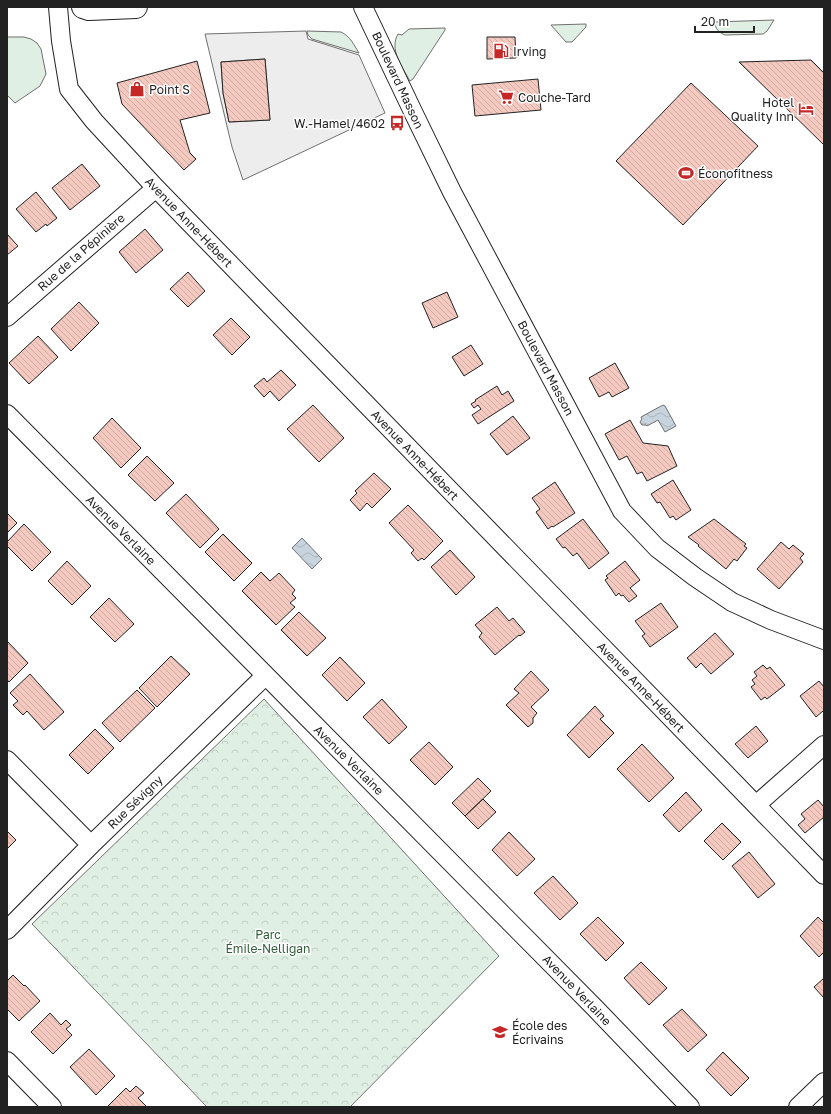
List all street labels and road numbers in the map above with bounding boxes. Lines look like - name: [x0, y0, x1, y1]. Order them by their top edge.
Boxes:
- street label: Boulevard Masson: [369, 29, 427, 131]
- street label: Avenue Anne-Hébert: [142, 174, 236, 270]
- street label: Rue de la Pépinière: [34, 210, 128, 294]
- street label: Boulevard Masson: [515, 318, 577, 418]
- street label: Avenue Anne-Hébert: [368, 407, 462, 503]
- street label: Avenue Verlaine: [83, 492, 159, 568]
- street label: Avenue Anne-Hébert: [594, 639, 688, 735]
- street label: Avenue Verlaine: [311, 722, 387, 798]
- street label: Rue Sévigny: [104, 772, 166, 832]
- street label: Avenue Verlaine: [539, 952, 615, 1029]

